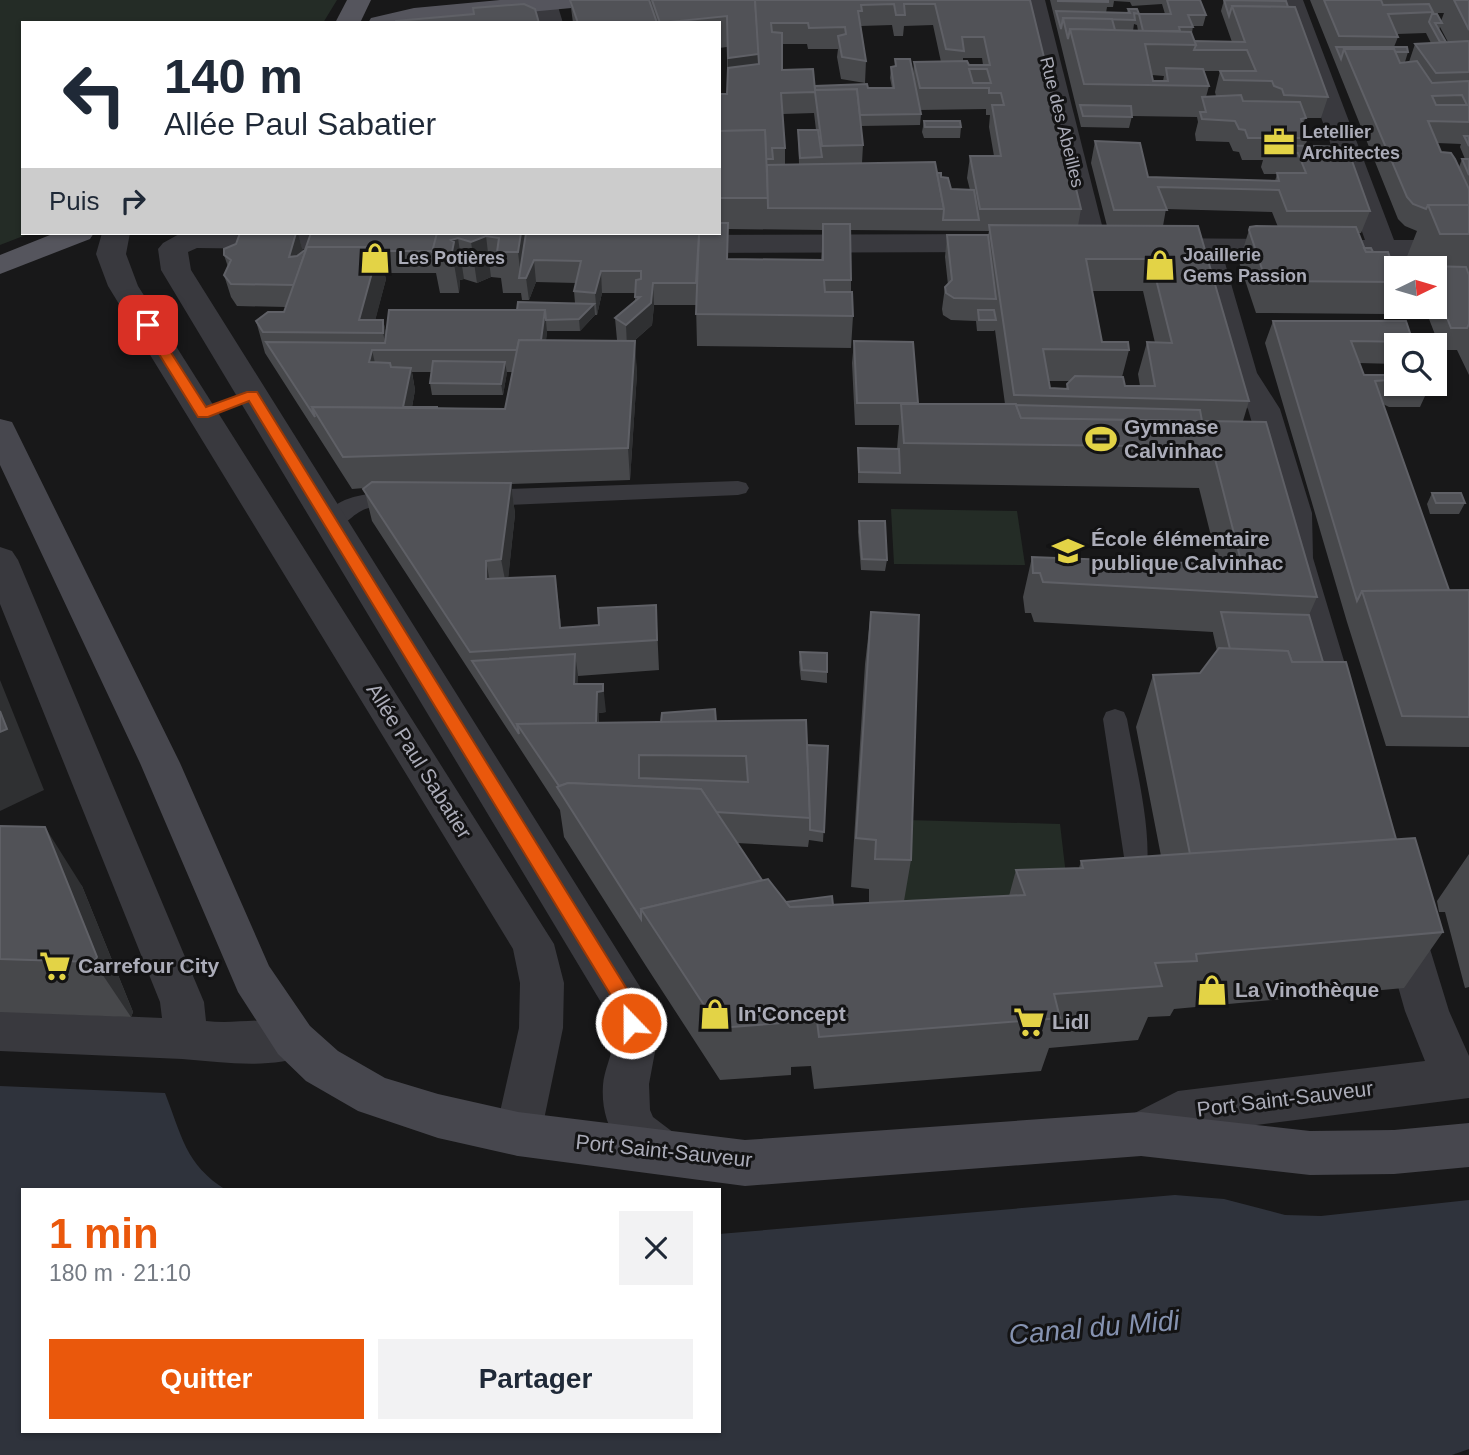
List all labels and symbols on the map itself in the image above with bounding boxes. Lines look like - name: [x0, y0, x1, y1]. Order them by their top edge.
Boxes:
- street label: Rue des Abeilles: [1036, 55, 1088, 189]
- place label: Letellier Architectes: [1302, 122, 1400, 163]
- office icon: Letellier Architectes: [1262, 125, 1296, 159]
- shop icon: Les Potières: [358, 241, 392, 275]
- place label: Joaillerie Gems Passion: [1183, 245, 1307, 286]
- place label: Les Potières: [398, 248, 505, 268]
- shop icon: Joaillerie Gems Passion: [1143, 248, 1177, 282]
- north arrow: [1384, 256, 1447, 318]
- pin: [118, 295, 178, 355]
- place label: Gymnase Calvinhac: [1124, 415, 1224, 462]
- sports icon: Gymnase Calvinhac: [1084, 422, 1118, 456]
- place label: École élémentaire publique Calvinhac: [1091, 527, 1284, 574]
- school or university icon: École élémentaire publique Calvinhac: [1051, 534, 1085, 568]
- street label: Allée Paul Sabatier: [362, 679, 477, 843]
- supermarket icon: Carrefour City: [38, 949, 72, 983]
- place label: Carrefour City: [78, 954, 220, 977]
- shop icon: La Vinothèque: [1195, 973, 1229, 1007]
- place label: La Vinothèque: [1235, 978, 1379, 1001]
- position arrow: [594, 986, 668, 1060]
- shop icon: In'Concept: [698, 997, 732, 1031]
- place label: In'Concept: [738, 1002, 846, 1025]
- supermarket icon: Lidl: [1012, 1005, 1046, 1039]
- place label: Lidl: [1052, 1010, 1089, 1033]
- street label: Port Saint-Sauveur: [1195, 1076, 1374, 1121]
- street label: Port Saint-Sauveur: [575, 1130, 753, 1171]
- water label: Canal du Midi: [1007, 1305, 1181, 1350]

